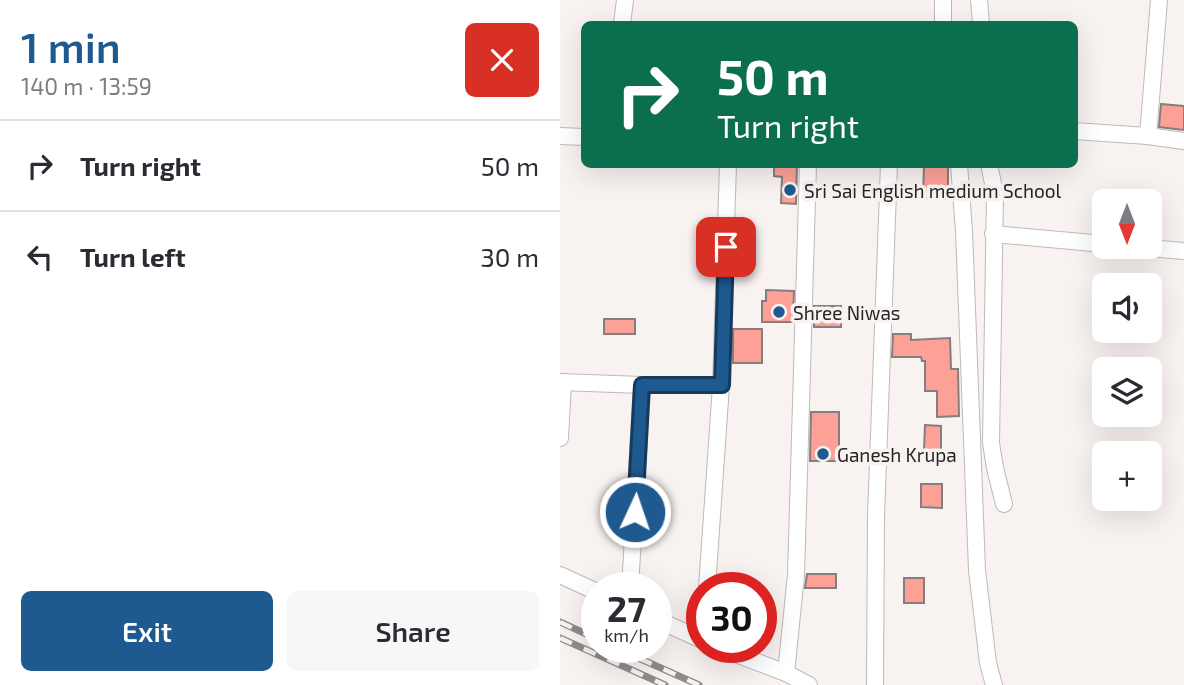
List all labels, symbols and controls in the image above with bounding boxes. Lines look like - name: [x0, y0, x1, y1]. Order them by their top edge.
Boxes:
- text: 1 min: [21, 21, 121, 71]
- button: close: [465, 23, 539, 97]
- text: 50 m: [717, 46, 829, 105]
- icon: right: [602, 49, 693, 140]
- text: 140 m · 13:59: [21, 72, 152, 100]
- text: Turn right: [717, 106, 859, 144]
- icon: right: [21, 147, 59, 185]
- text: Turn right: [80, 150, 201, 181]
- text: 50 m: [481, 150, 539, 181]
- place label: Sri Sai English medium School: [804, 179, 1062, 202]
- marker: Sri Sai English medium School: [782, 182, 798, 198]
- north arrow: [1092, 189, 1162, 259]
- map controls: [1092, 189, 1162, 511]
- pin: [696, 217, 756, 277]
- icon: arrive: [707, 228, 745, 266]
- icon: left: [21, 238, 59, 276]
- text: Turn left: [80, 241, 186, 272]
- text: 30 m: [480, 241, 539, 272]
- button: sound: [1092, 273, 1162, 343]
- place label: Shree Niwas: [793, 301, 901, 324]
- marker: Shree Niwas: [771, 304, 787, 320]
- button: layers: [1092, 357, 1162, 427]
- button: +: [1092, 441, 1162, 511]
- place label: Ganesh Krupa: [837, 443, 957, 466]
- marker: Ganesh Krupa: [815, 446, 831, 462]
- position arrow: [598, 475, 672, 549]
- speed limit sign: 30: [686, 572, 777, 663]
- text: 27: [607, 587, 646, 629]
- button: Exit: [21, 591, 273, 671]
- button: Share: [287, 591, 539, 671]
- text: km/h: [604, 624, 649, 646]

